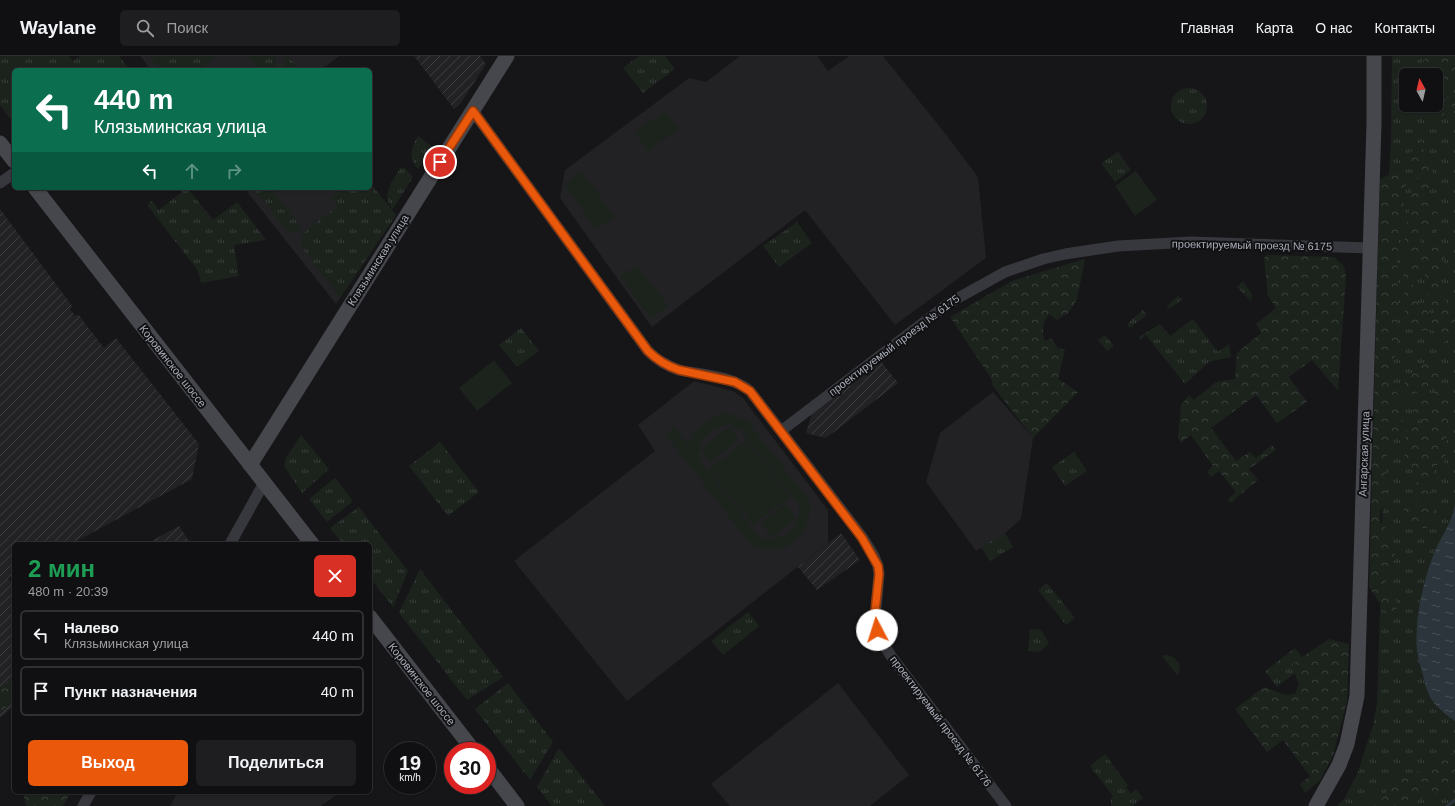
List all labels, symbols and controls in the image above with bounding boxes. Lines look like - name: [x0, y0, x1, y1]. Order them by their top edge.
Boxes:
- search box: [120, 10, 400, 46]
- text: Waylane: [20, 17, 96, 38]
- icon: search: [134, 17, 156, 39]
- text: Поиск: [166, 19, 208, 36]
- text: Главная: [1180, 20, 1234, 36]
- text: Карта: [1256, 20, 1293, 36]
- text: О нас: [1315, 20, 1353, 36]
- text: Контакты: [1375, 20, 1435, 36]
- north arrow: [1399, 68, 1443, 112]
- map controls: [1399, 68, 1443, 112]
- icon: left: [28, 84, 80, 136]
- text: 440 m: [94, 84, 173, 115]
- text: Клязьминская улица: [94, 117, 266, 137]
- pin: [423, 145, 457, 179]
- icon: arrive: [429, 151, 451, 173]
- icon: left: [139, 160, 161, 182]
- icon: ahead: [181, 160, 203, 182]
- icon: right: [223, 160, 245, 182]
- street label: Клязьминская улица: [345, 211, 411, 308]
- street label: проектируемый проезд № 6175: [1172, 238, 1332, 252]
- street label: проектируемый проезд № 6175: [826, 292, 962, 398]
- street label: Коровинское шоссе: [137, 323, 209, 409]
- street label: Ангарская улица: [1357, 410, 1372, 497]
- text: 2 мин: [28, 555, 95, 582]
- button: close: [314, 555, 356, 597]
- text: 480 m · 20:39: [28, 584, 108, 599]
- position arrow: [856, 609, 898, 651]
- text: Налево: [64, 619, 119, 636]
- icon: left: [30, 624, 52, 646]
- text: 440 m: [312, 627, 354, 644]
- text: Клязьминская улица: [64, 636, 188, 651]
- street label: Коровинское шоссе: [386, 641, 458, 727]
- street label: проектируемый проезд № 6176: [888, 653, 994, 789]
- icon: arrive: [30, 680, 52, 702]
- text: Пункт назначения: [64, 683, 197, 700]
- text: 40 m: [321, 683, 354, 700]
- button: Выход: [28, 740, 188, 786]
- button: Поделиться: [196, 740, 356, 786]
- speed limit sign: 30: [444, 742, 496, 794]
- text: 19: [399, 752, 421, 774]
- text: km/h: [399, 772, 421, 783]

